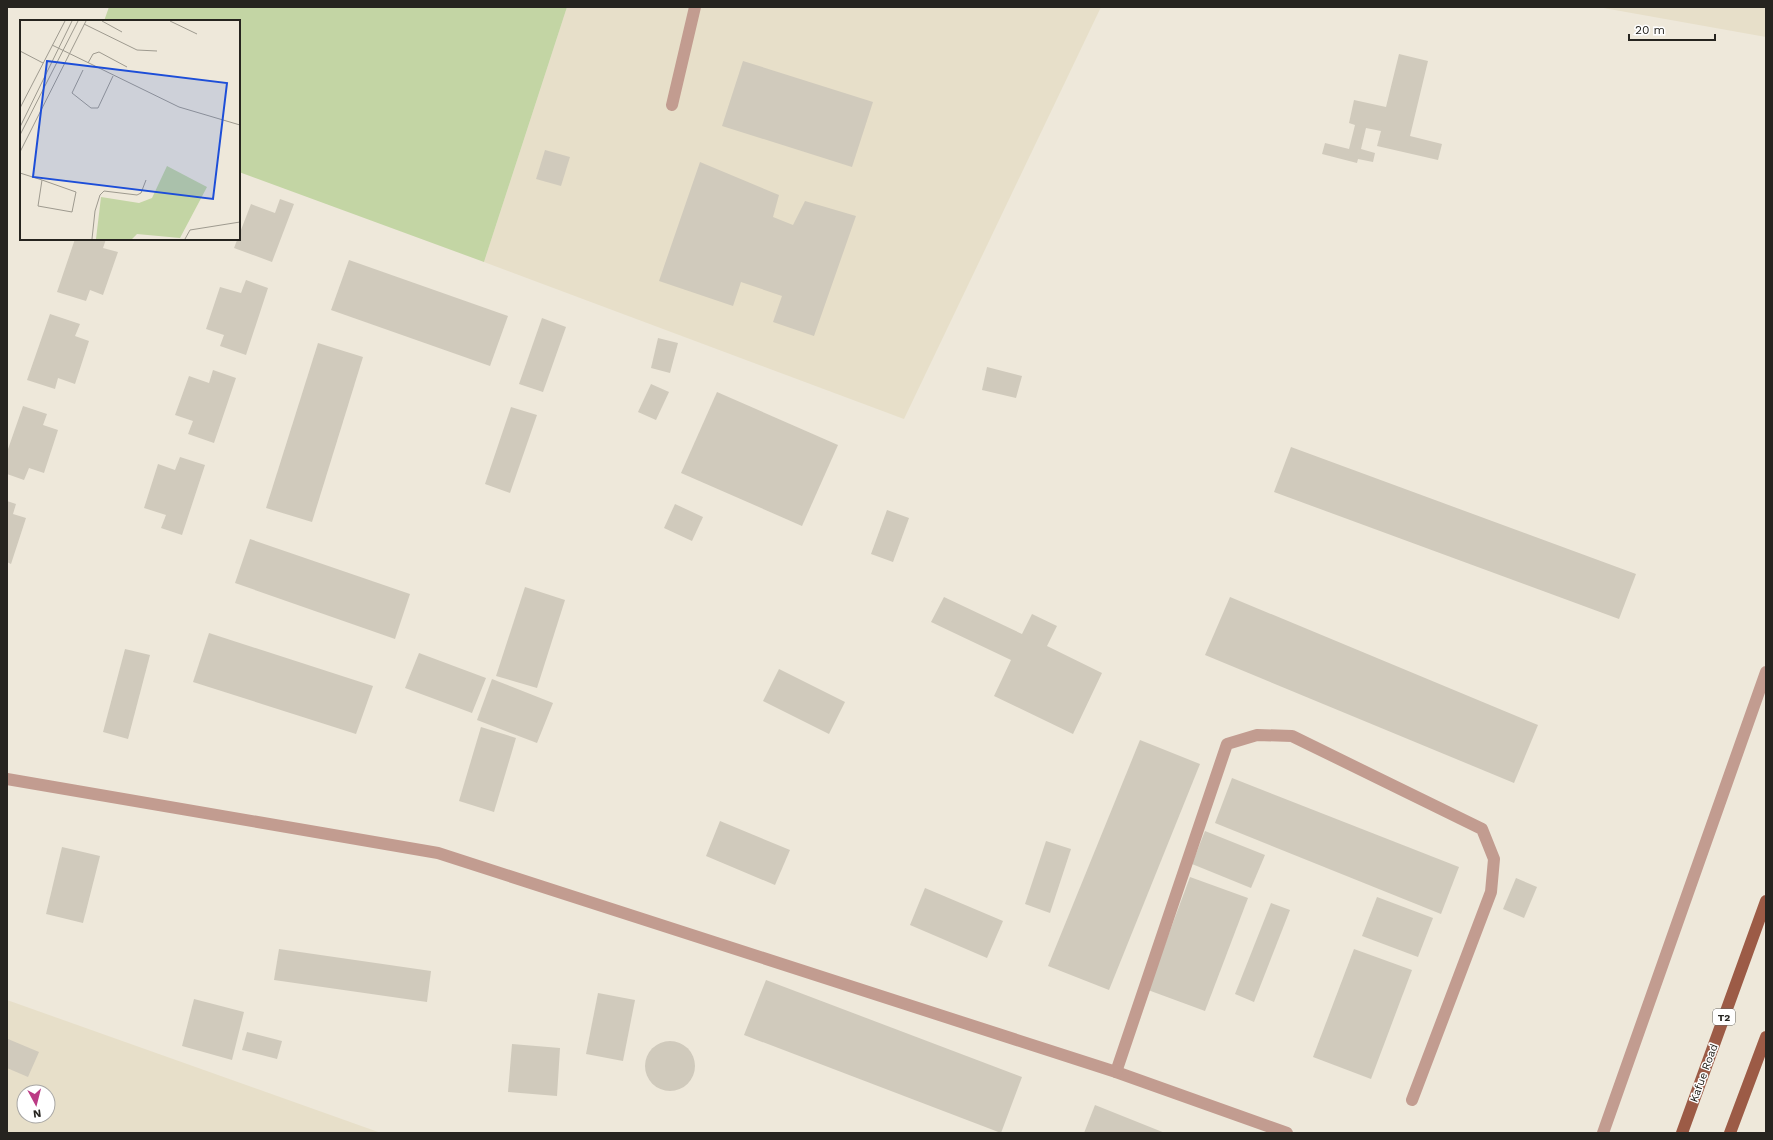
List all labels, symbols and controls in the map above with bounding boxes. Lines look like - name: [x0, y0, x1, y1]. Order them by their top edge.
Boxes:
- scale bar: [1629, 16, 1715, 42]
- inset map: [20, 20, 240, 240]
- text: 20 m: [1635, 23, 1665, 37]
- road number: T2: [1713, 1009, 1735, 1025]
- street label: Kafue Road: [1687, 1042, 1721, 1104]
- north arrow: [16, 1084, 56, 1124]
- text: N: [32, 1106, 42, 1120]

